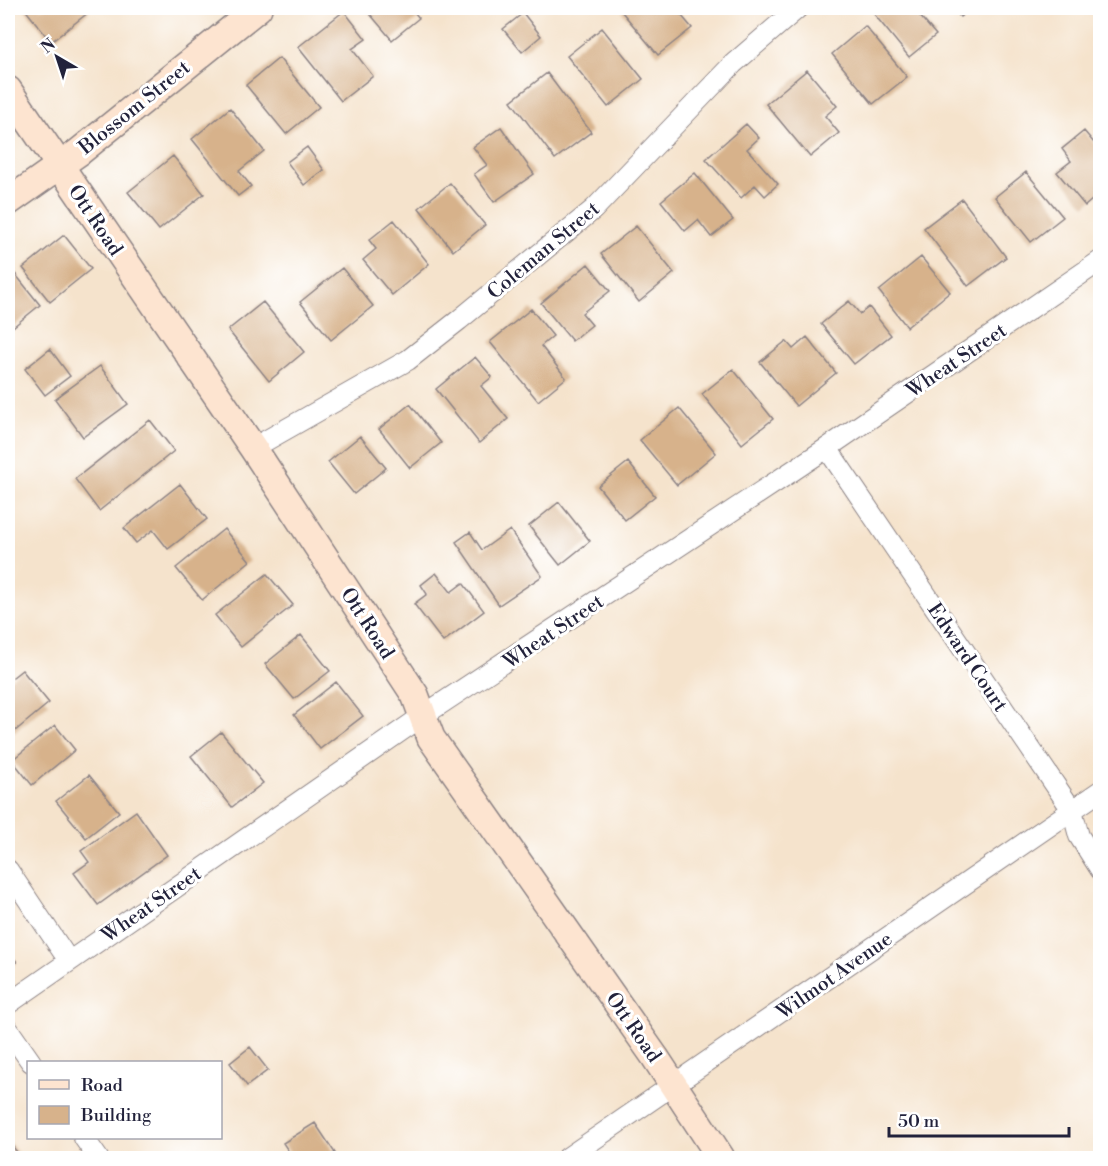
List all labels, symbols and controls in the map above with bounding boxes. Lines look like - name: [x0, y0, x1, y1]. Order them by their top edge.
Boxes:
- north arrow: [27, 27, 87, 87]
- text: N: [37, 34, 60, 58]
- street label: Blossom Street: [73, 56, 196, 161]
- street label: Ott Road: [62, 181, 128, 262]
- street label: Coleman Street: [483, 197, 605, 305]
- street label: Wheat Street: [901, 318, 1012, 405]
- street label: Ott Road: [334, 583, 399, 665]
- street label: Wheat Street: [498, 589, 609, 676]
- street label: Edward Court: [921, 599, 1012, 717]
- street label: Wheat Street: [96, 862, 206, 949]
- street label: Wilmot Avenue: [771, 927, 898, 1026]
- street label: Ott Road: [599, 988, 666, 1068]
- legend: [27, 1061, 222, 1139]
- text: Road: [81, 1074, 124, 1097]
- scale bar: [889, 1100, 1069, 1138]
- text: Building: [80, 1104, 152, 1127]
- text: 50 m: [898, 1110, 940, 1133]

